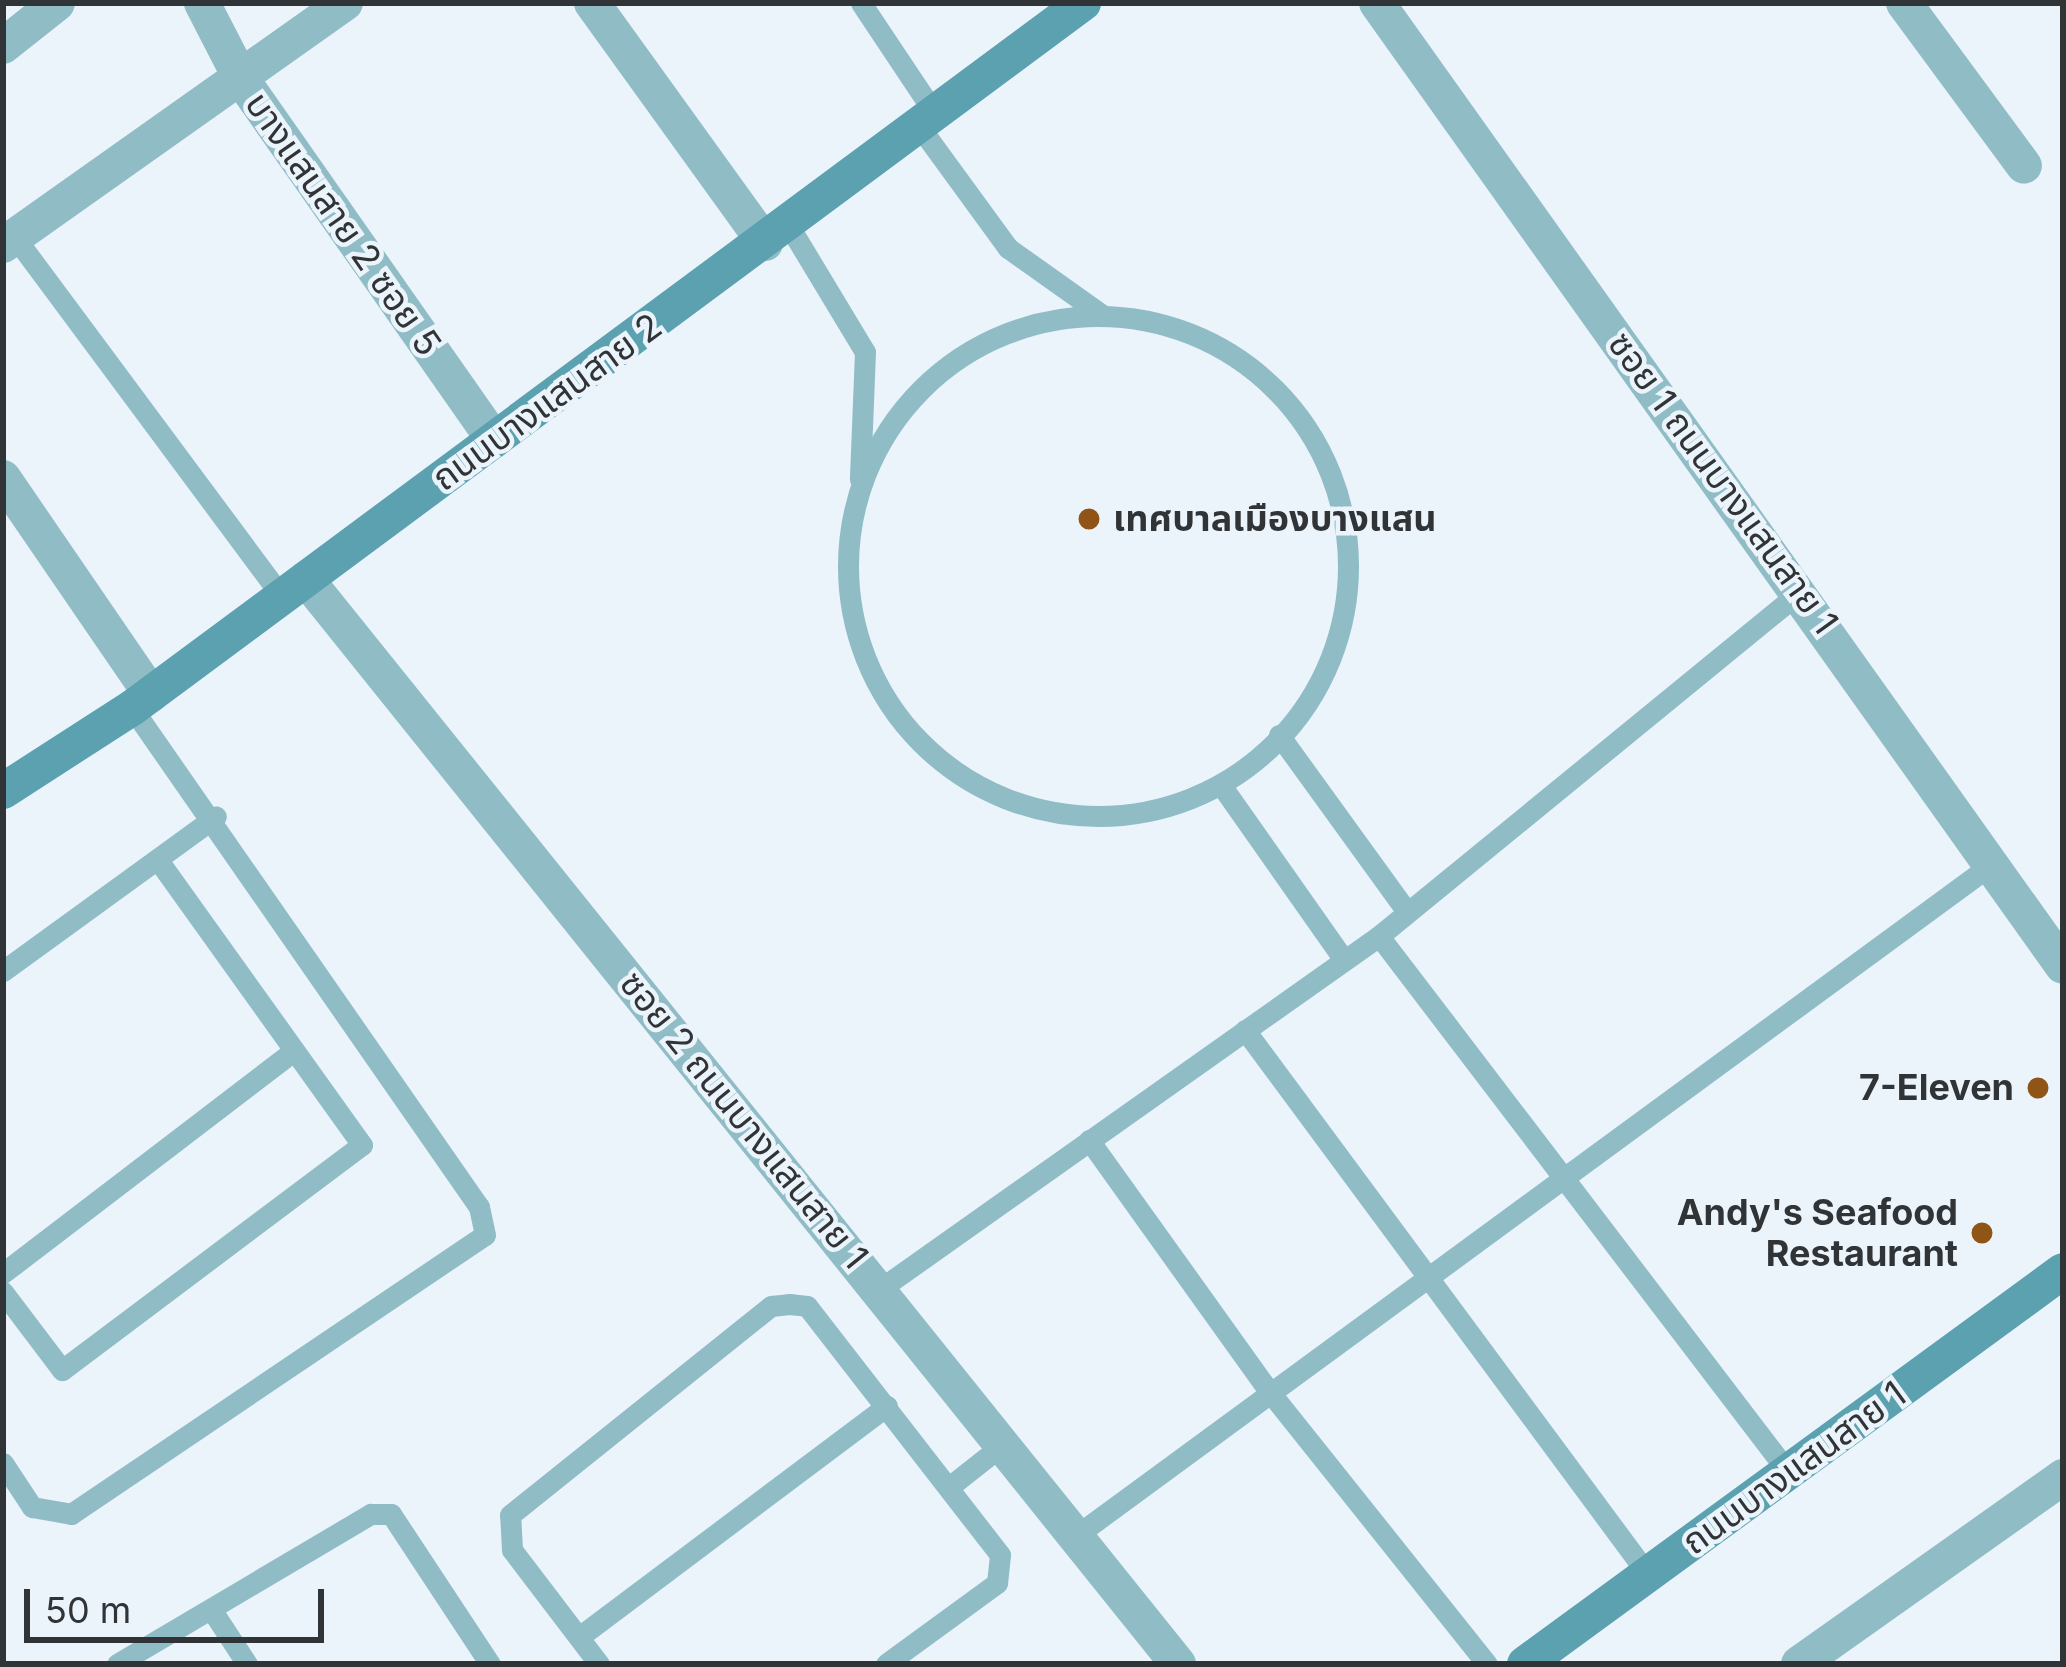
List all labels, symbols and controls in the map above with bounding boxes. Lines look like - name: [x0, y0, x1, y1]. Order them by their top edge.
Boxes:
- street label: บางแสนสาย 2 ซอย 5: [236, 84, 450, 364]
- street label: ถนนบางแสนสาย 2: [424, 304, 670, 500]
- street label: ซอย 1 ถนนบางแสนสาย 1: [1599, 324, 1847, 642]
- place label: เทศบาลเมืองบางแสน: [1113, 497, 1437, 541]
- marker: เทศบาลเมืองบางแสน: [1076, 506, 1102, 532]
- street label: ซอย 2 ถนนบางแสนสาย 1: [611, 963, 877, 1277]
- place label: 7-Eleven: [1859, 1066, 2014, 1110]
- marker: 7-Eleven: [2025, 1075, 2051, 1101]
- place label: Andy's Seafood Restaurant: [1677, 1190, 1958, 1275]
- marker: Andy's Seafood Restaurant: [1969, 1220, 1995, 1246]
- street label: ถนนบางแสนสาย 1: [1674, 1372, 1914, 1564]
- scale bar: [30, 1565, 330, 1639]
- text: 50 m: [45, 1588, 131, 1632]

